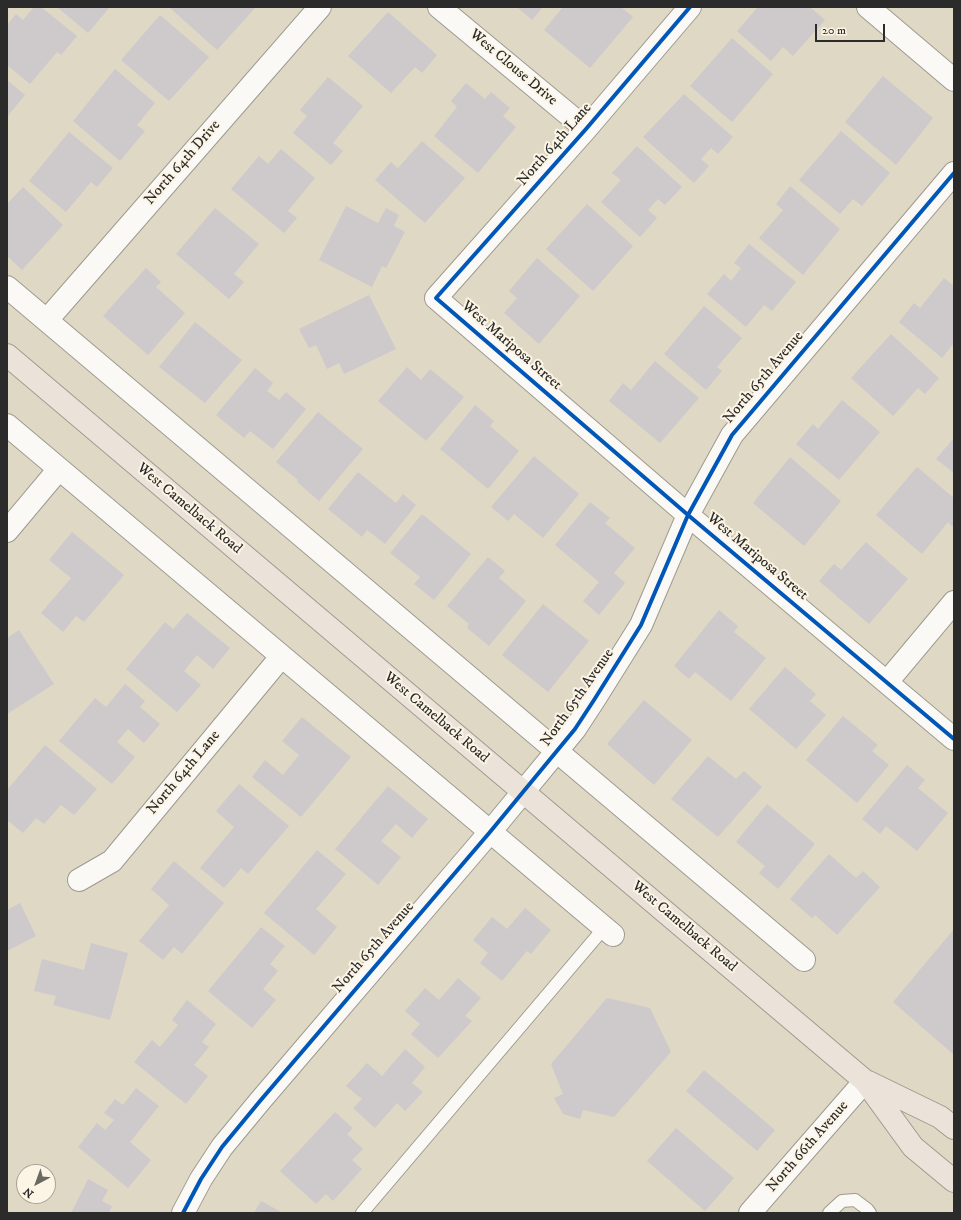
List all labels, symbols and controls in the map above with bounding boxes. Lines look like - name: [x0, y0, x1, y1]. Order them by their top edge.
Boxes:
- scale bar: [817, 16, 887, 42]
- text: 20 m: [822, 23, 846, 38]
- street label: West Clouse Drive: [465, 26, 561, 110]
- street label: North 64th Lane: [514, 100, 596, 190]
- street label: North 64th Drive: [141, 117, 225, 209]
- street label: West Mariposa Street: [457, 298, 565, 394]
- street label: North 65th Avenue: [720, 328, 808, 428]
- street label: West Camelback Road: [133, 460, 245, 558]
- street label: West Mariposa Street: [703, 509, 811, 605]
- street label: North 65th Avenue: [538, 646, 618, 750]
- street label: West Camelback Road: [380, 669, 492, 767]
- street label: North 64th Lane: [144, 727, 224, 819]
- street label: West Camelback Road: [628, 878, 740, 976]
- street label: North 65th Avenue: [329, 899, 419, 997]
- street label: North 66th Avenue: [763, 1098, 853, 1196]
- north arrow: [16, 1164, 56, 1204]
- text: N: [21, 1184, 37, 1201]

